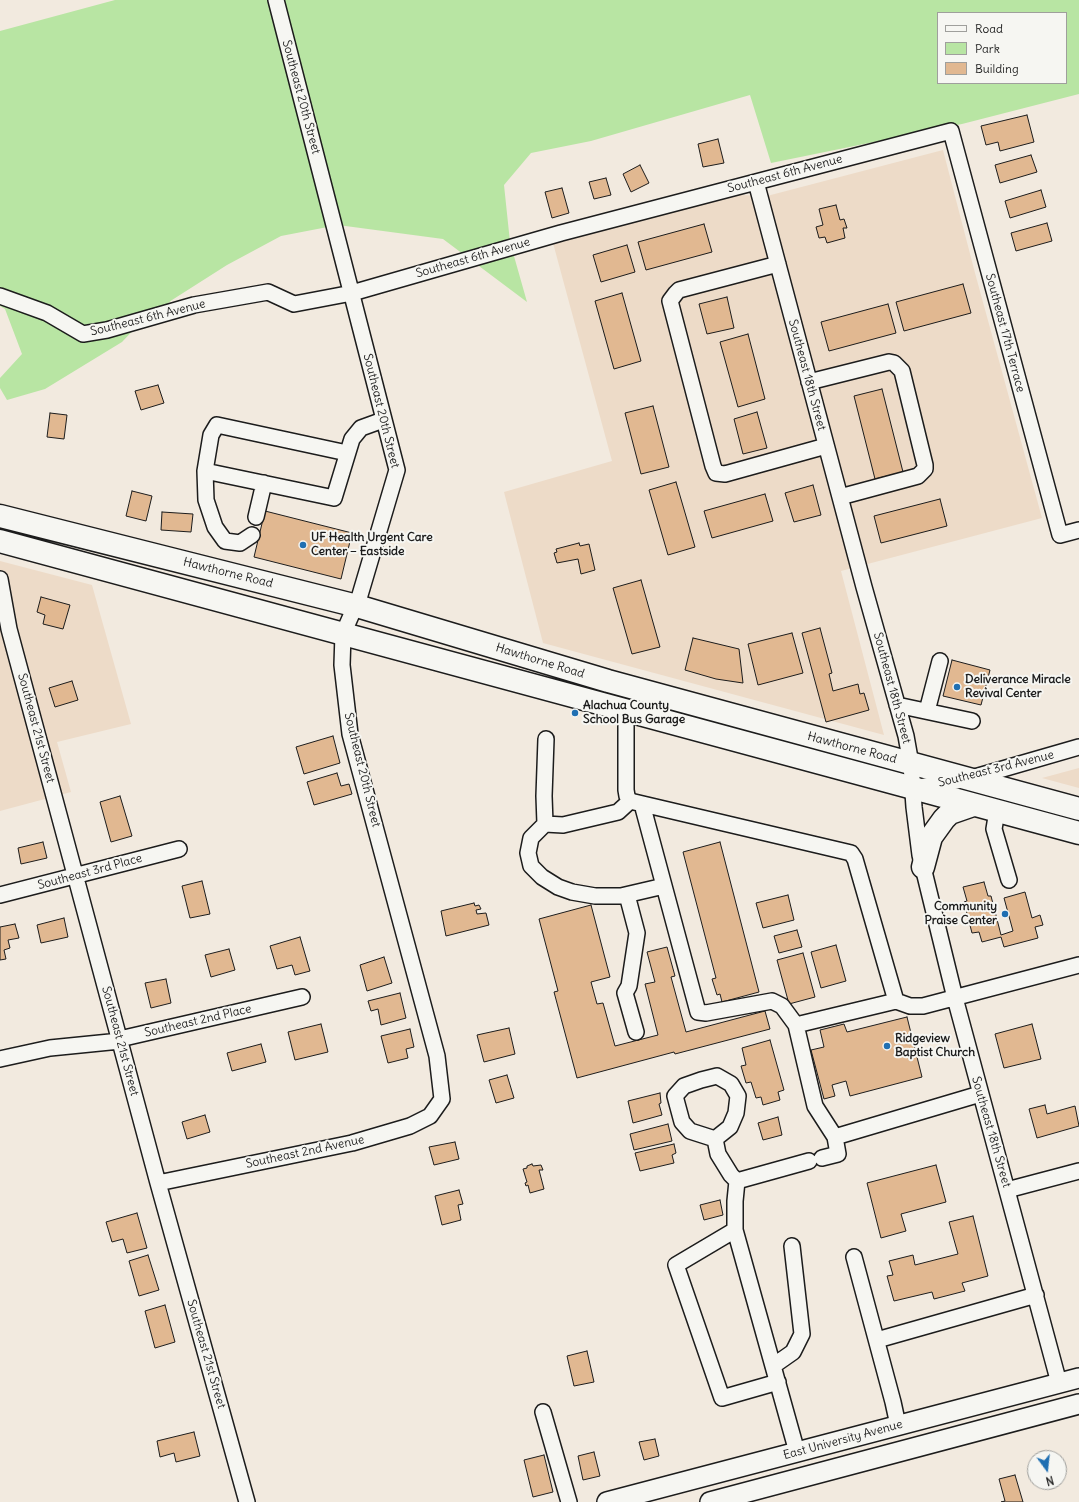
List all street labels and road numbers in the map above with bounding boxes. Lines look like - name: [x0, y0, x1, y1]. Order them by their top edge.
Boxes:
- street label: Southeast 20th Street: [279, 38, 323, 156]
- street label: Southeast 6th Avenue: [726, 152, 844, 196]
- street label: Southeast 6th Avenue: [414, 235, 532, 281]
- street label: Southeast 17th Terrace: [982, 272, 1028, 394]
- street label: Southeast 6th Avenue: [89, 297, 207, 339]
- street label: Southeast 18th Street: [785, 318, 829, 432]
- street label: Southeast 20th Street: [360, 352, 402, 470]
- street label: Hawthorne Road: [182, 555, 274, 591]
- street label: Southeast 18th Street: [870, 631, 914, 745]
- street label: Hawthorne Road: [494, 641, 586, 681]
- street label: Southeast 21st Street: [14, 672, 58, 784]
- street label: Southeast 20th Street: [341, 711, 383, 829]
- street label: Hawthorne Road: [806, 729, 898, 767]
- street label: Southeast 3rd Avenue: [937, 748, 1055, 790]
- street label: Southeast 3rd Place: [36, 851, 144, 893]
- street label: Southeast 21st Street: [98, 985, 142, 1097]
- street label: Southeast 2nd Place: [143, 1002, 253, 1040]
- street label: Southeast 18th Street: [968, 1075, 1014, 1189]
- street label: Southeast 2nd Avenue: [244, 1132, 366, 1172]
- street label: Southeast 21st Street: [184, 1298, 228, 1410]
- street label: East University Avenue: [782, 1417, 904, 1463]

